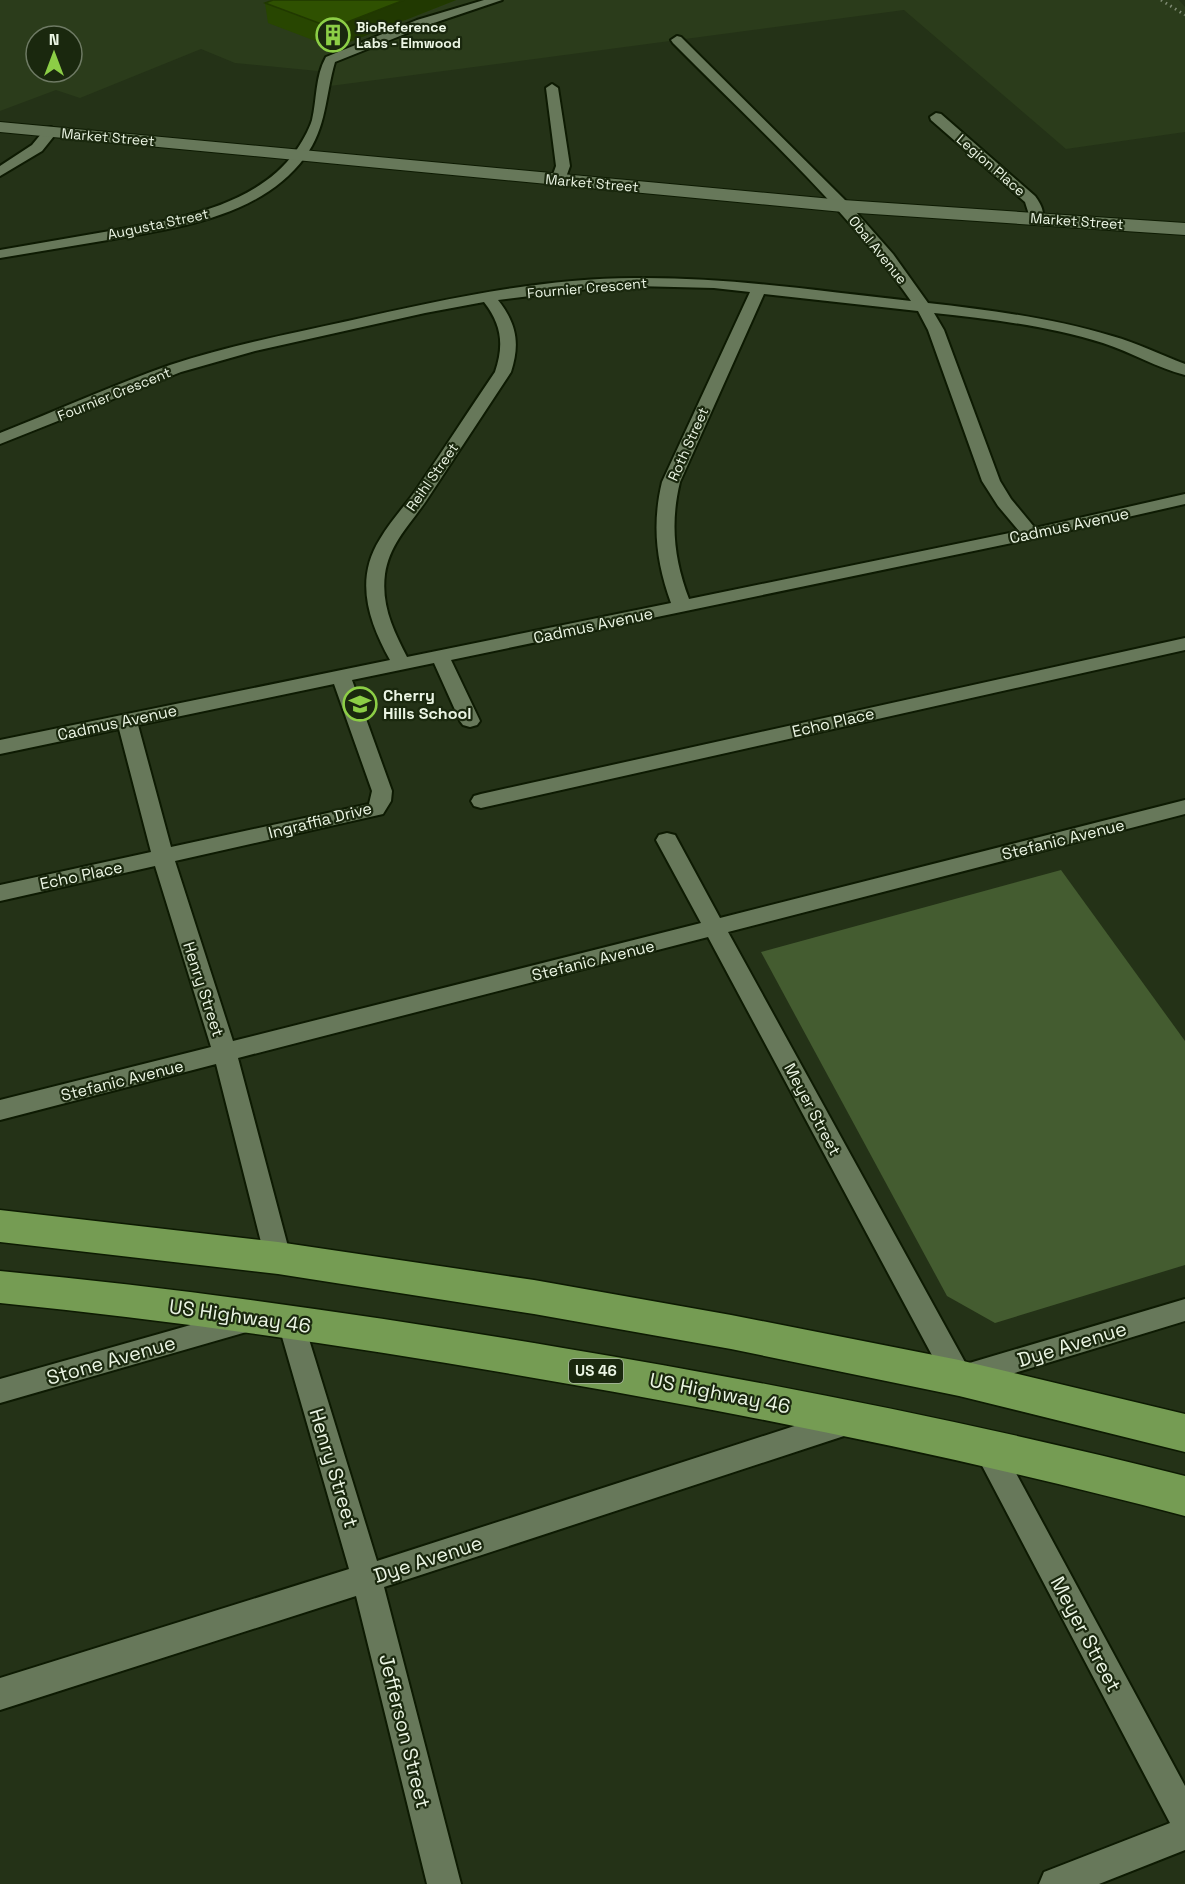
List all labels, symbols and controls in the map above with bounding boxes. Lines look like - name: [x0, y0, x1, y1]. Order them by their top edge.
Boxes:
- building icon: BioReference Labs - Elmwood: [315, 17, 351, 53]
- place label: BioReference Labs - Elmwood: [356, 18, 461, 52]
- north arrow: [24, 24, 84, 84]
- text: N: [49, 29, 59, 50]
- street label: Market Street: [61, 124, 155, 150]
- street label: Legion Place: [953, 130, 1029, 200]
- street label: Market Street: [545, 170, 639, 196]
- street label: Augusta Street: [106, 204, 210, 244]
- street label: Market Street: [1030, 209, 1124, 233]
- street label: Obal Avenue: [845, 212, 911, 288]
- street label: Fournier Crescent: [526, 274, 648, 302]
- street label: Fournier Crescent: [55, 363, 173, 425]
- street label: Roth Street: [664, 404, 712, 484]
- street label: Reihl Street: [402, 440, 462, 514]
- street label: Cadmus Avenue: [1007, 503, 1131, 548]
- street label: Cadmus Avenue: [531, 603, 655, 648]
- place label: Cherry Hills School: [383, 685, 471, 724]
- school or university icon: Cherry Hills School: [342, 686, 378, 722]
- street label: Cadmus Avenue: [55, 700, 179, 745]
- street label: Echo Place: [790, 703, 876, 742]
- street label: Ingraffia Drive: [266, 797, 374, 843]
- street label: Stefanic Avenue: [1000, 814, 1127, 865]
- street label: Echo Place: [38, 856, 124, 894]
- street label: Stefanic Avenue: [530, 935, 657, 986]
- street label: Henry Street: [178, 939, 229, 1039]
- street label: Stefanic Avenue: [59, 1055, 186, 1106]
- street label: Meyer Street: [779, 1059, 846, 1159]
- street label: US Highway 46: [167, 1293, 313, 1339]
- street label: Dye Avenue: [1014, 1315, 1130, 1373]
- street label: Stone Avenue: [43, 1329, 179, 1391]
- road number: US 46: [569, 1359, 623, 1383]
- street label: US Highway 46: [647, 1367, 793, 1419]
- street label: Henry Street: [304, 1405, 364, 1531]
- street label: Dye Avenue: [370, 1529, 486, 1589]
- street label: Meyer Street: [1045, 1572, 1127, 1696]
- street label: Jefferson Street: [373, 1651, 437, 1811]

